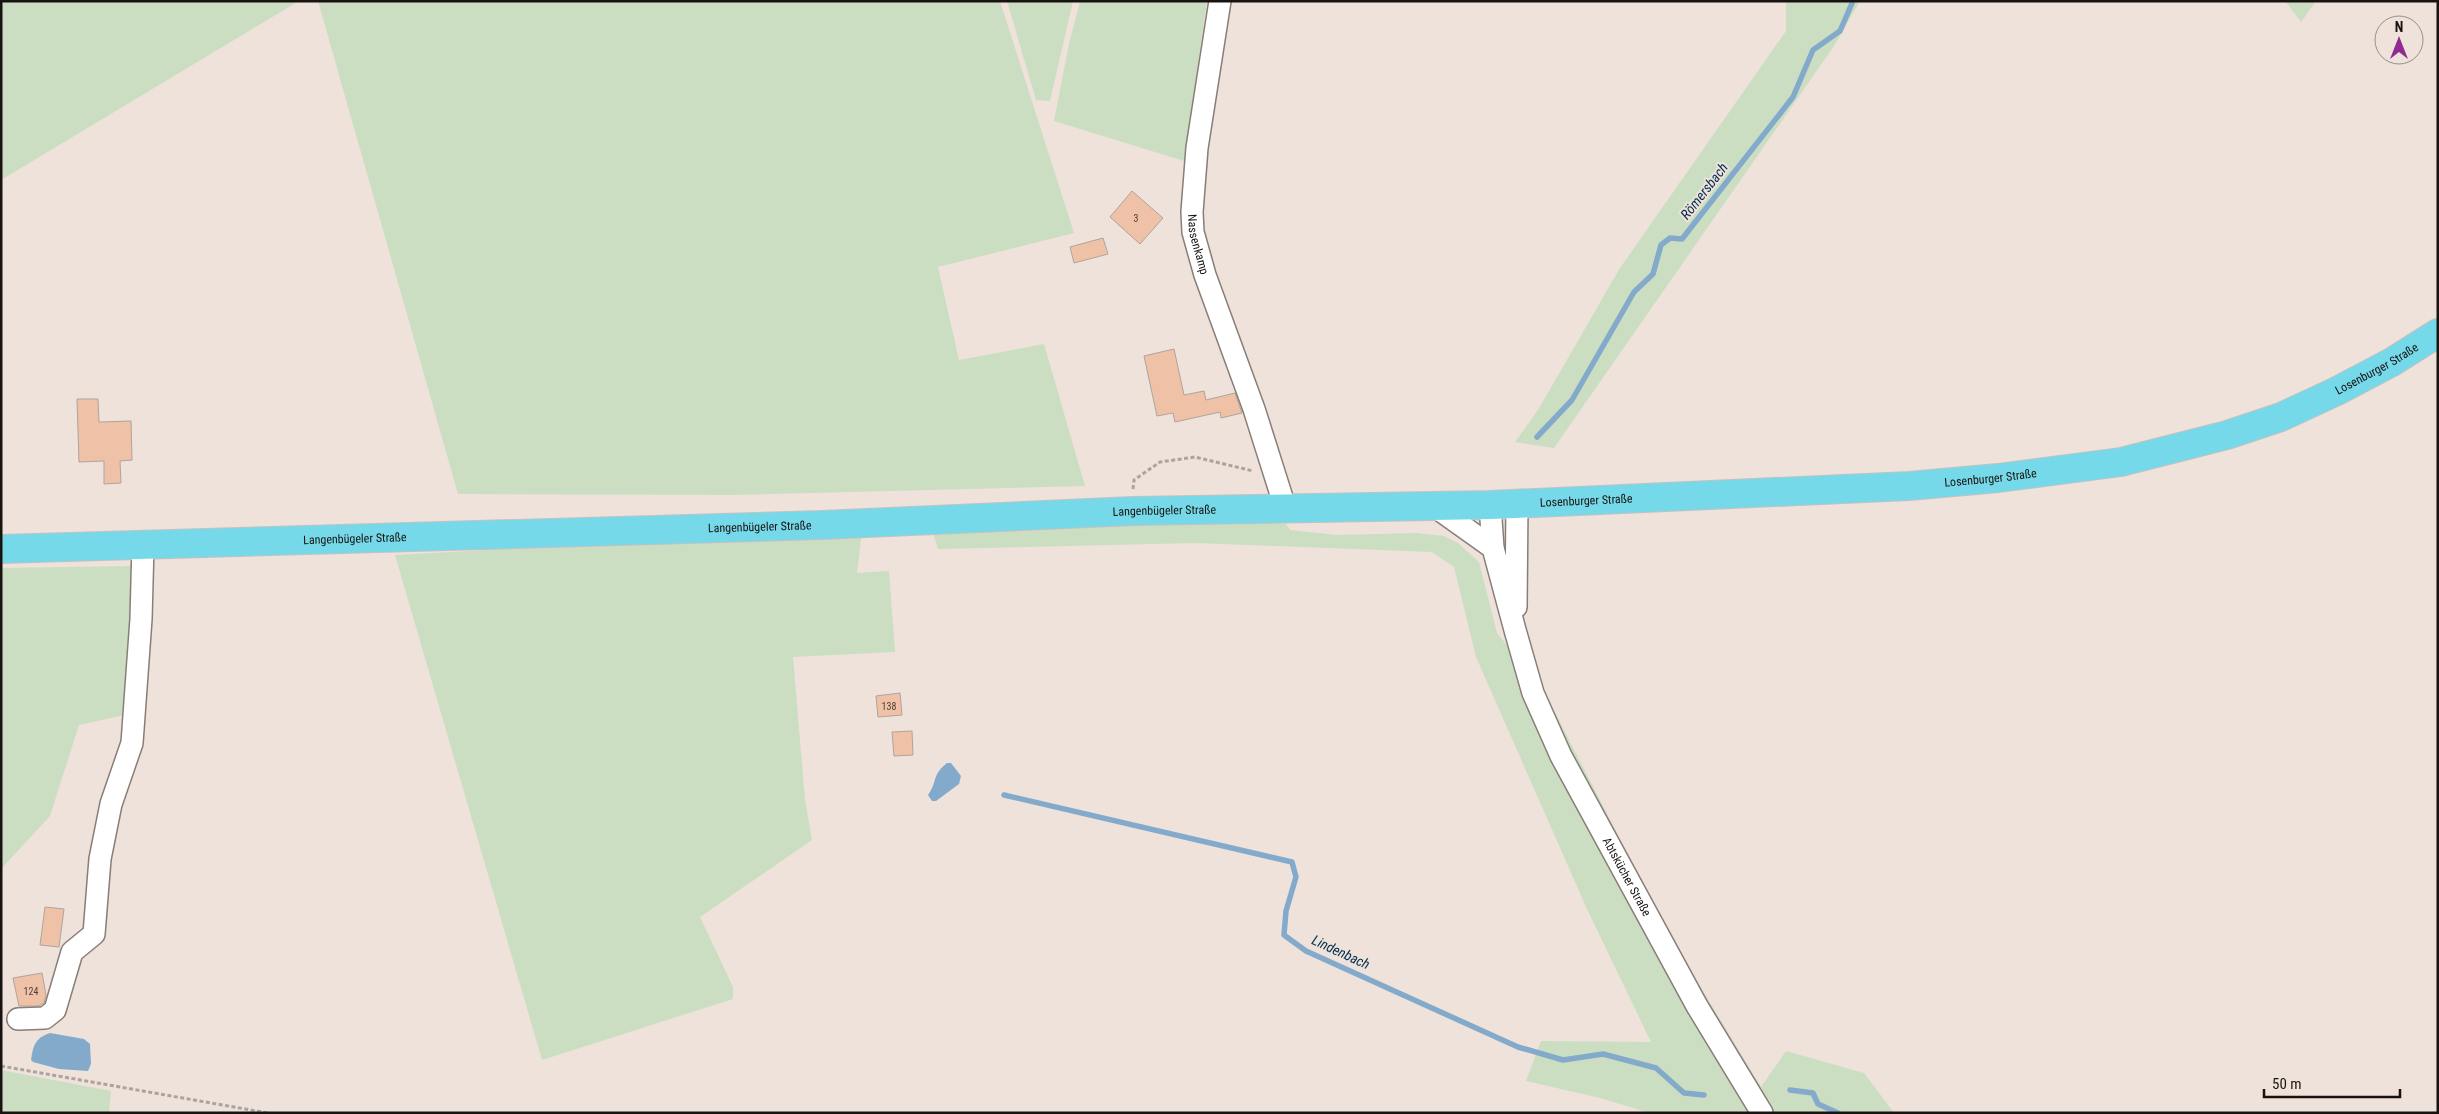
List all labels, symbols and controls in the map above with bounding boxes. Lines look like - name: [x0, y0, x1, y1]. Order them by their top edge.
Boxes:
- north arrow: [2374, 15, 2424, 65]
- text: N: [2395, 19, 2403, 35]
- water label: Römersbach: [1677, 160, 1731, 222]
- house number: 3: [1134, 213, 1139, 224]
- street label: Nassenkamp: [1185, 214, 1212, 276]
- street label: Losenburger Straße: [2333, 340, 2421, 398]
- street label: Losenburger Straße: [1944, 466, 2038, 490]
- street label: Losenburger Straße: [1540, 492, 1633, 510]
- street label: Langenbügeler Straße: [1112, 503, 1217, 519]
- street label: Langenbügeler Straße: [708, 518, 812, 535]
- street label: Langenbügeler Straße: [303, 530, 407, 547]
- house number: 138: [882, 701, 896, 712]
- street label: Abtskücher Straße: [1600, 835, 1654, 919]
- water label: Lindenbach: [1310, 932, 1372, 972]
- house number: 124: [24, 986, 38, 997]
- scale bar: [2264, 1066, 2400, 1098]
- text: 50 m: [2272, 1075, 2302, 1093]

